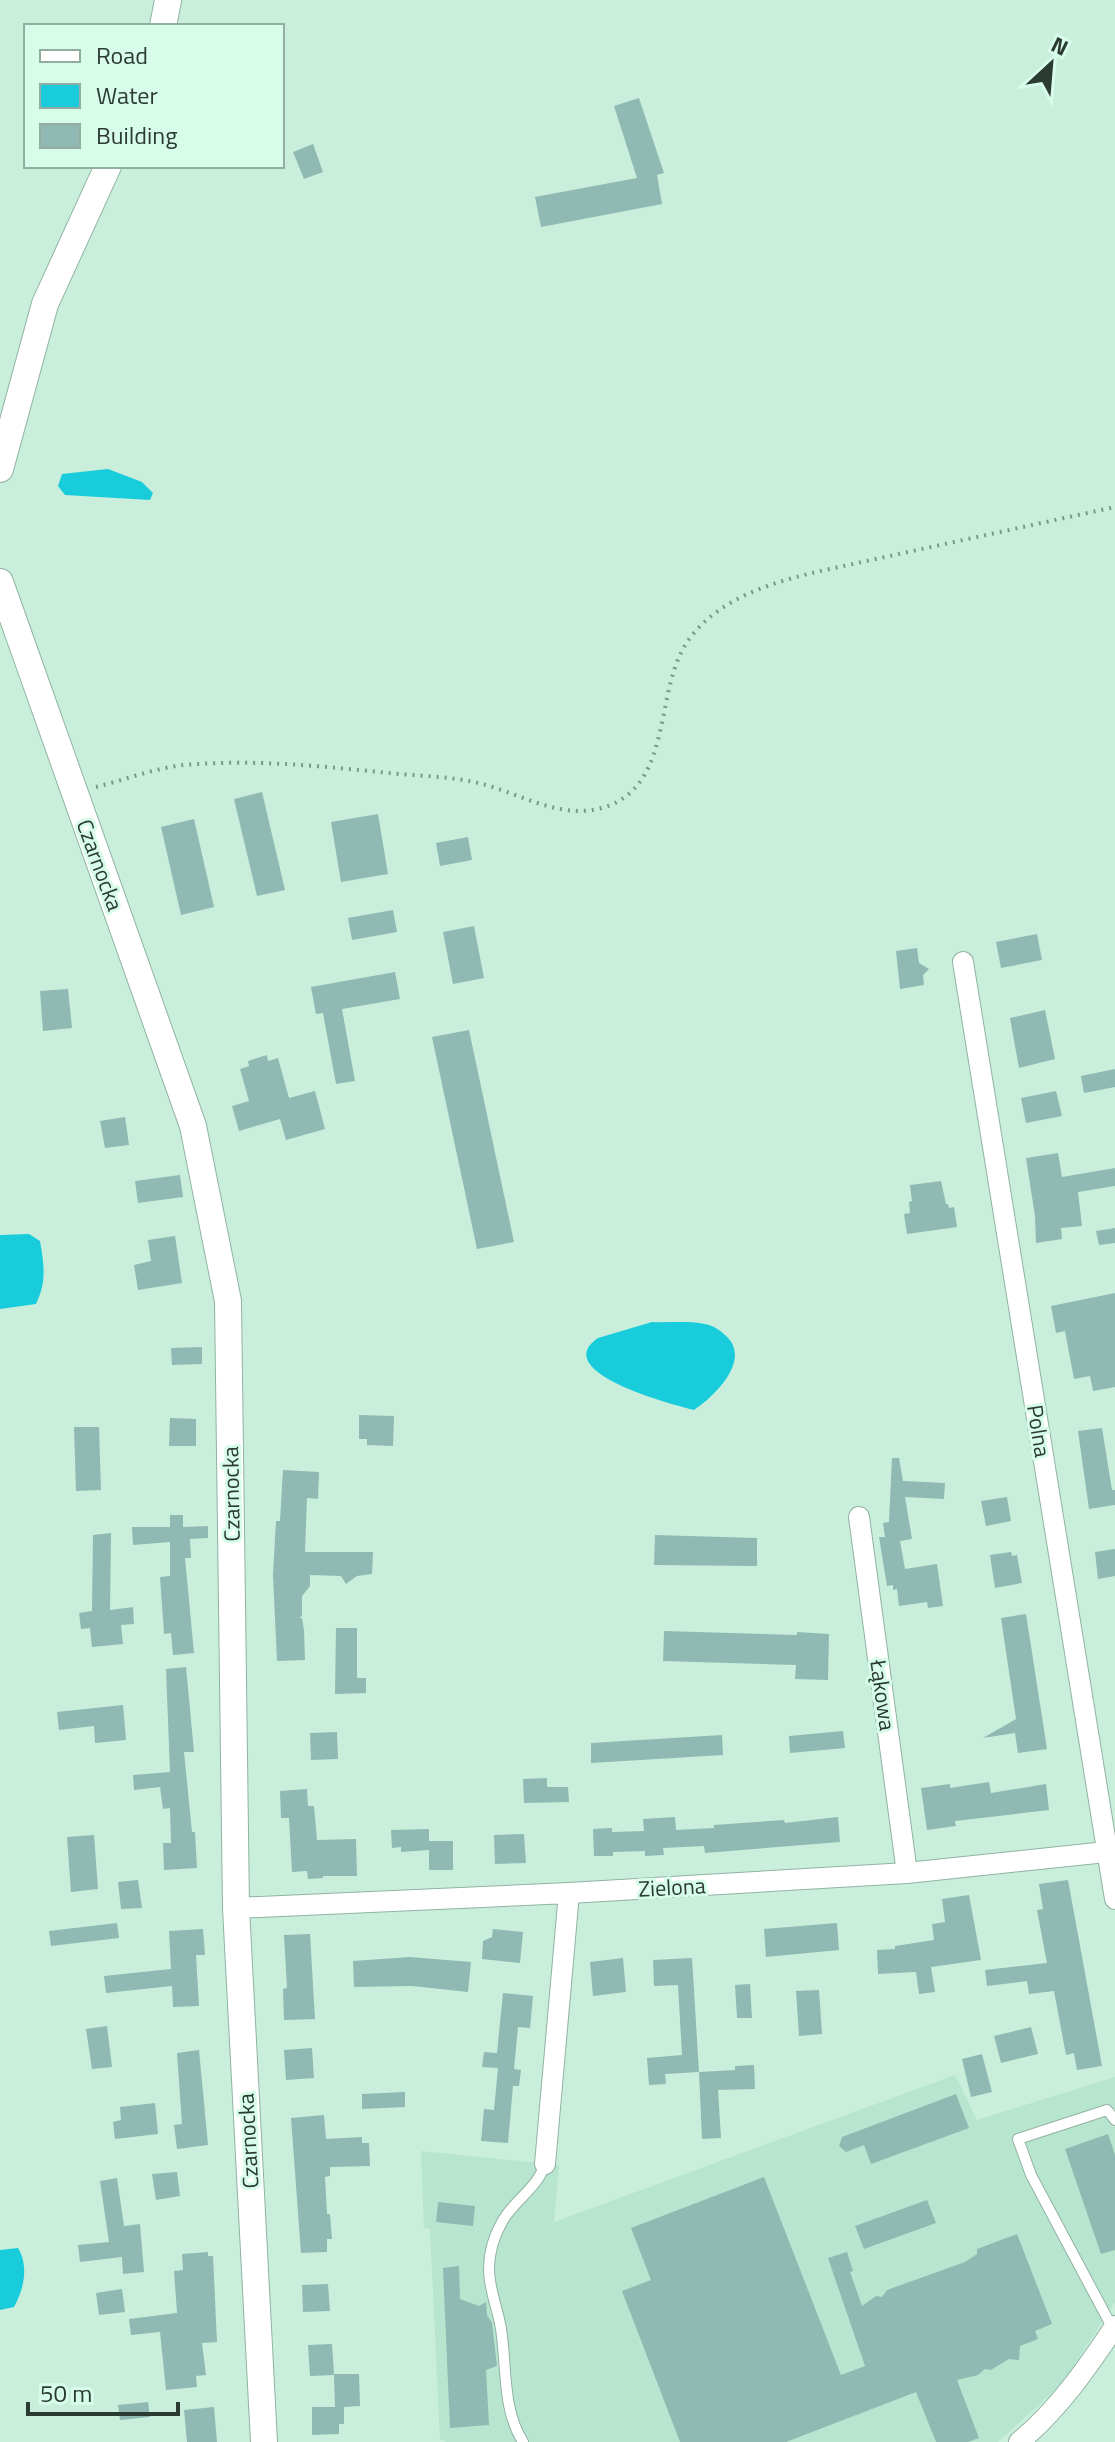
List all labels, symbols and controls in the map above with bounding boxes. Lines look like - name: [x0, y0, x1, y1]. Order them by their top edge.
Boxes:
- legend: [24, 24, 284, 168]
- north arrow: [1011, 24, 1091, 104]
- text: N: [1045, 27, 1074, 65]
- text: Road: [96, 37, 148, 73]
- text: Water: [96, 77, 158, 113]
- text: Building: [96, 117, 178, 153]
- street label: Czarnocka: [68, 814, 132, 916]
- street label: Polna: [1018, 1402, 1060, 1460]
- street label: Czarnocka: [213, 1446, 249, 1542]
- street label: Łąkowa: [861, 1656, 905, 1733]
- street label: Zielona: [638, 1868, 706, 1906]
- street label: Czarnocka: [229, 2093, 267, 2189]
- scale bar: [28, 2366, 178, 2416]
- text: 50 m: [40, 2375, 92, 2411]

